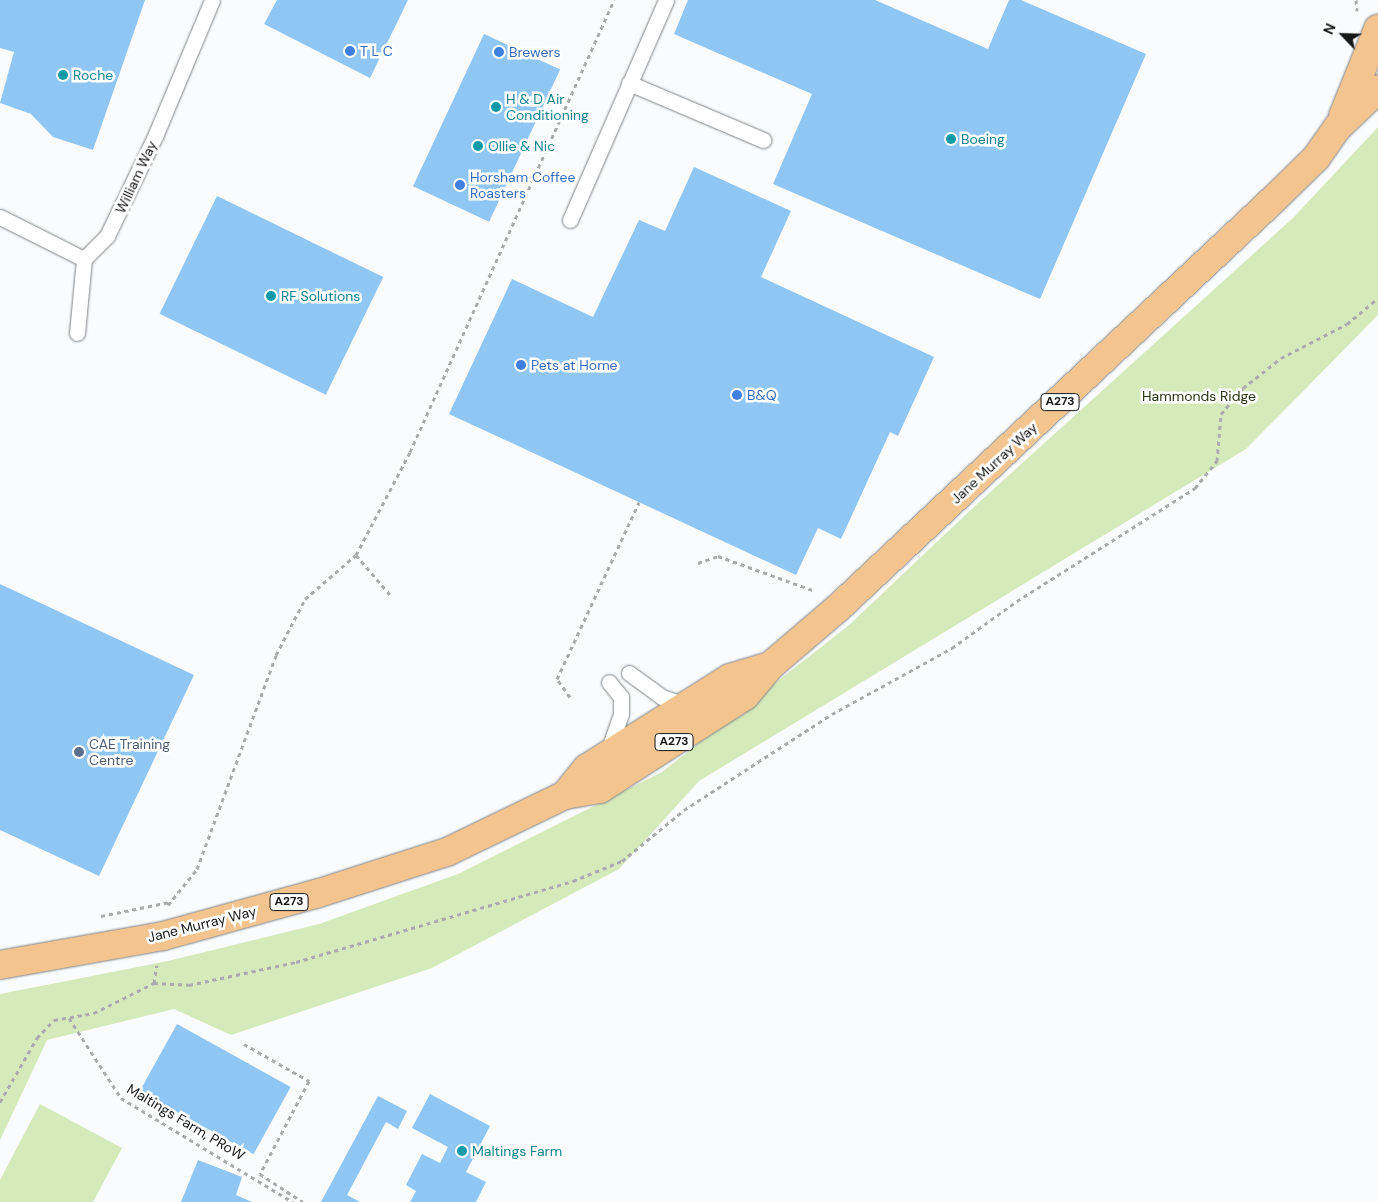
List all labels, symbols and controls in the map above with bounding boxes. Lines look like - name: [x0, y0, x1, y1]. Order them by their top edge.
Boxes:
- north arrow: [1318, 10, 1368, 60]
- text: N: [1319, 21, 1340, 37]
- place label: T L C: [360, 43, 393, 59]
- place label: Brewers: [509, 44, 561, 60]
- marker: T L C: [344, 45, 356, 57]
- marker: Brewers: [493, 46, 505, 58]
- place label: Roche: [73, 67, 113, 83]
- marker: Roche: [57, 69, 69, 81]
- place label: H & D Air Conditioning: [506, 91, 589, 124]
- marker: H & D Air Conditioning: [490, 101, 502, 113]
- place label: Boeing: [961, 131, 1005, 147]
- marker: Boeing: [945, 133, 957, 145]
- street label: William Way: [112, 138, 160, 216]
- place label: Ollie & Nic: [488, 138, 555, 154]
- marker: Ollie & Nic: [472, 140, 484, 152]
- place label: Horsham Coffee Roasters: [470, 169, 575, 202]
- marker: Horsham Coffee Roasters: [454, 179, 466, 191]
- place label: RF Solutions: [281, 288, 360, 304]
- marker: RF Solutions: [265, 290, 277, 302]
- place label: Pets at Home: [531, 357, 618, 373]
- marker: Pets at Home: [515, 359, 527, 371]
- place label: B&Q: [747, 387, 777, 403]
- park label: Hammonds Ridge: [1142, 388, 1256, 404]
- marker: B&Q: [731, 389, 743, 401]
- road number: A273: [1040, 392, 1080, 412]
- street label: Jane Murray Way: [948, 419, 1040, 507]
- road number: A273: [654, 732, 694, 752]
- place label: CAE Training Centre: [89, 736, 170, 769]
- marker: CAE Training Centre: [73, 746, 85, 758]
- road number: A273: [269, 892, 309, 912]
- street label: Jane Murray Way: [146, 902, 258, 946]
- street label: Maltings Farm, PRoW: [124, 1080, 248, 1164]
- place label: Maltings Farm: [472, 1143, 562, 1159]
- marker: Maltings Farm: [456, 1145, 468, 1157]

